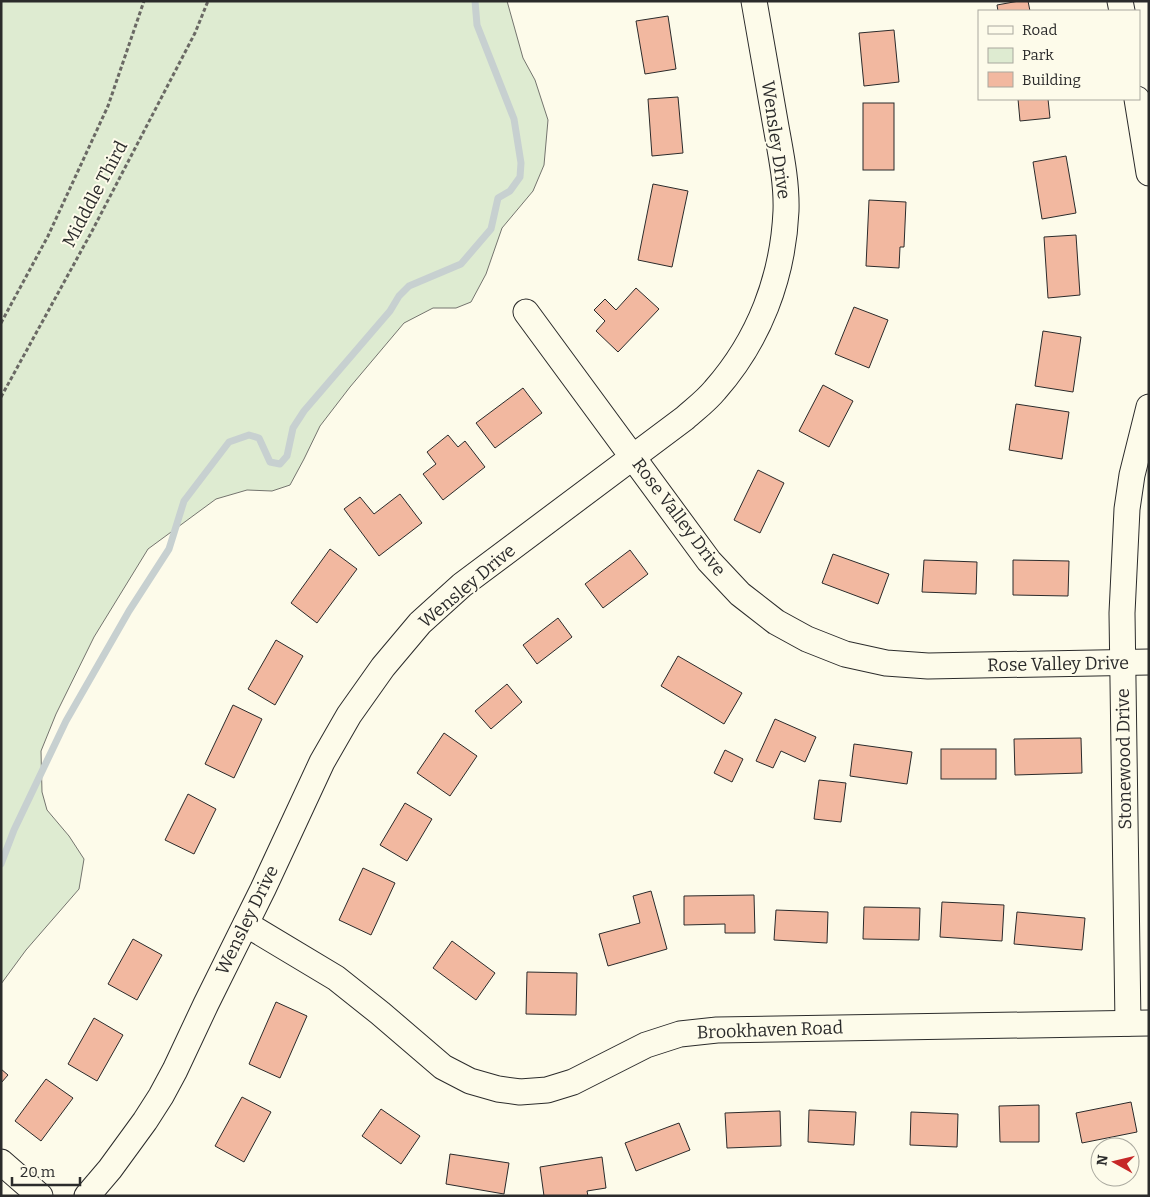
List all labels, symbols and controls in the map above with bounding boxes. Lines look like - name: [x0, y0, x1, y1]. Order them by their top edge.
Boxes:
- legend: [978, 10, 1140, 100]
- text: Road: [1022, 21, 1057, 39]
- text: Park: [1022, 46, 1054, 64]
- text: Building: [1022, 71, 1081, 89]
- street label: Wensley Drive: [757, 80, 795, 200]
- street label: Midddle Third: [58, 137, 132, 251]
- street label: Rose Valley Drive: [627, 454, 731, 580]
- street label: Wensley Drive: [414, 539, 520, 633]
- street label: Rose Valley Drive: [987, 652, 1129, 676]
- street label: Stonewood Drive: [1112, 688, 1136, 830]
- street label: Wensley Drive: [211, 862, 283, 978]
- street label: Brookhaven Road: [697, 1016, 844, 1044]
- north arrow: [1090, 1137, 1140, 1187]
- scale bar: [12, 1154, 80, 1186]
- text: N: [1093, 1154, 1112, 1167]
- text: 20 m: [20, 1163, 56, 1181]

